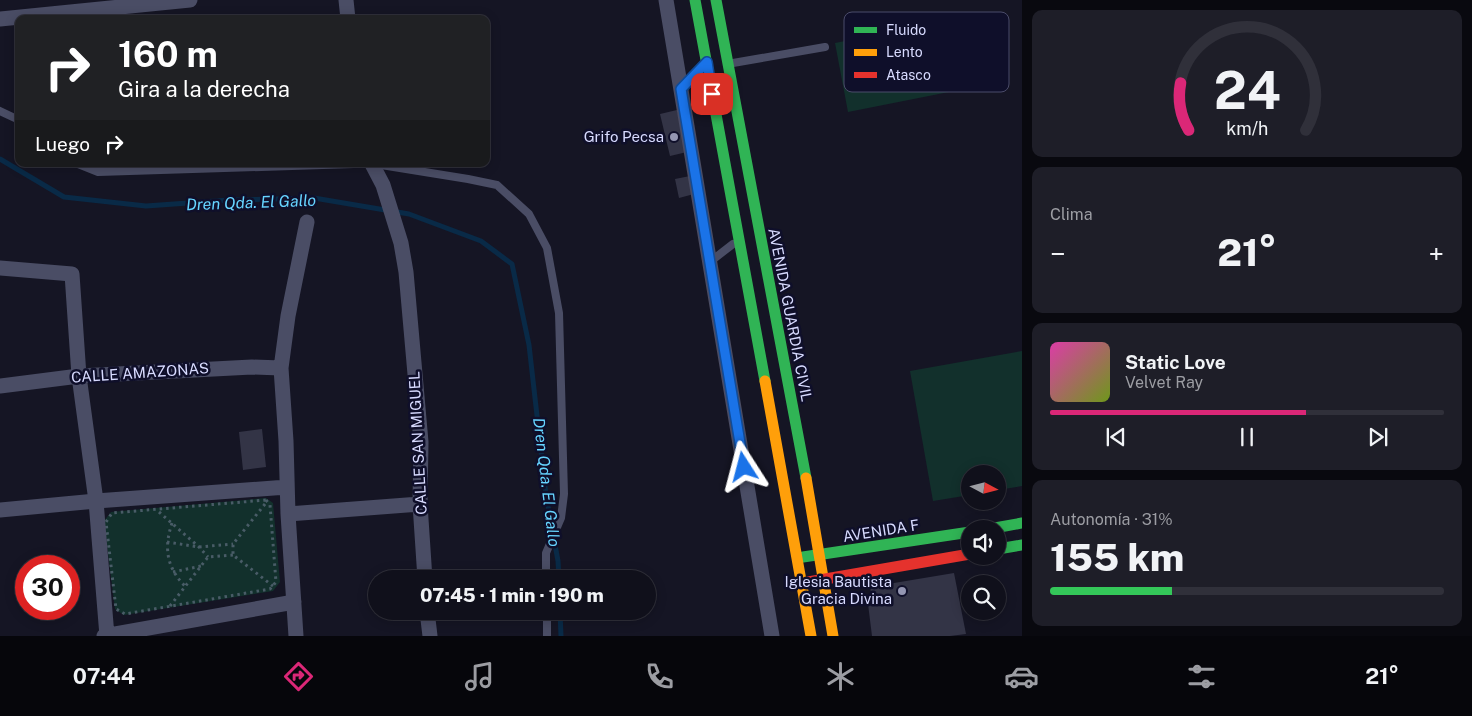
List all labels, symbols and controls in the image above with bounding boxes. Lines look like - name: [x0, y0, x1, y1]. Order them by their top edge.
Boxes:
- legend: [844, 12, 1009, 92]
- text: Fluido: [886, 22, 926, 38]
- text: 160 m: [118, 34, 218, 75]
- icon: right: [35, 35, 100, 100]
- text: Lento: [886, 44, 923, 60]
- text: 24: [1213, 60, 1281, 121]
- text: Atasco: [886, 67, 931, 83]
- pin: [691, 73, 733, 115]
- text: Gira a la derecha: [118, 76, 290, 102]
- icon: arrive: [698, 80, 726, 108]
- text: km/h: [1226, 118, 1268, 139]
- place label: Grifo Pecsa: [584, 128, 664, 145]
- icon: right: [100, 130, 128, 158]
- marker: Grifo Pecsa: [668, 131, 680, 143]
- text: Luego: [35, 133, 90, 155]
- water label: Dren Qda. El Gallo: [186, 191, 317, 214]
- text: Clima: [1050, 205, 1093, 224]
- street label: AVENIDA GUARDIA CIVIL: [765, 227, 816, 403]
- text: 21°: [1217, 230, 1277, 275]
- text: −: [1050, 237, 1066, 270]
- text: +: [1428, 237, 1444, 270]
- text: Static Love: [1125, 351, 1226, 373]
- street label: CALLE AMAZONAS: [70, 359, 209, 386]
- street label: CALLE SAN MIGUEL: [405, 371, 430, 515]
- text: Velvet Ray: [1125, 373, 1203, 392]
- water label: Dren Qda. El Gallo: [529, 416, 564, 548]
- icon: previous: [1102, 423, 1130, 451]
- icon: pause: [1233, 423, 1261, 451]
- icon: next: [1364, 423, 1392, 451]
- position arrow: [717, 440, 769, 492]
- north arrow: [961, 465, 1006, 510]
- map controls: [961, 465, 1006, 620]
- text: Autonomía · 31%: [1050, 510, 1173, 529]
- street label: AVENIDA F: [841, 516, 920, 545]
- button: sound: [961, 520, 1006, 565]
- text: 155 km: [1050, 535, 1184, 580]
- speed limit sign: 30: [15, 555, 80, 620]
- place label: Iglesia Bautista Gracia Divina: [785, 573, 892, 607]
- button: search: [961, 575, 1006, 620]
- text: 07:45 · 1 min · 190 m: [420, 584, 604, 606]
- marker: Iglesia Bautista Gracia Divina: [896, 585, 908, 597]
- icon: directions: [281, 659, 316, 694]
- icon: music: [462, 659, 497, 694]
- icon: phone: [642, 659, 677, 694]
- icon: climate: [823, 659, 858, 694]
- icon: car: [1004, 659, 1039, 694]
- icon: filters: [1184, 659, 1219, 694]
- text: 07:44: [73, 663, 135, 689]
- text: 21°: [1365, 663, 1399, 689]

